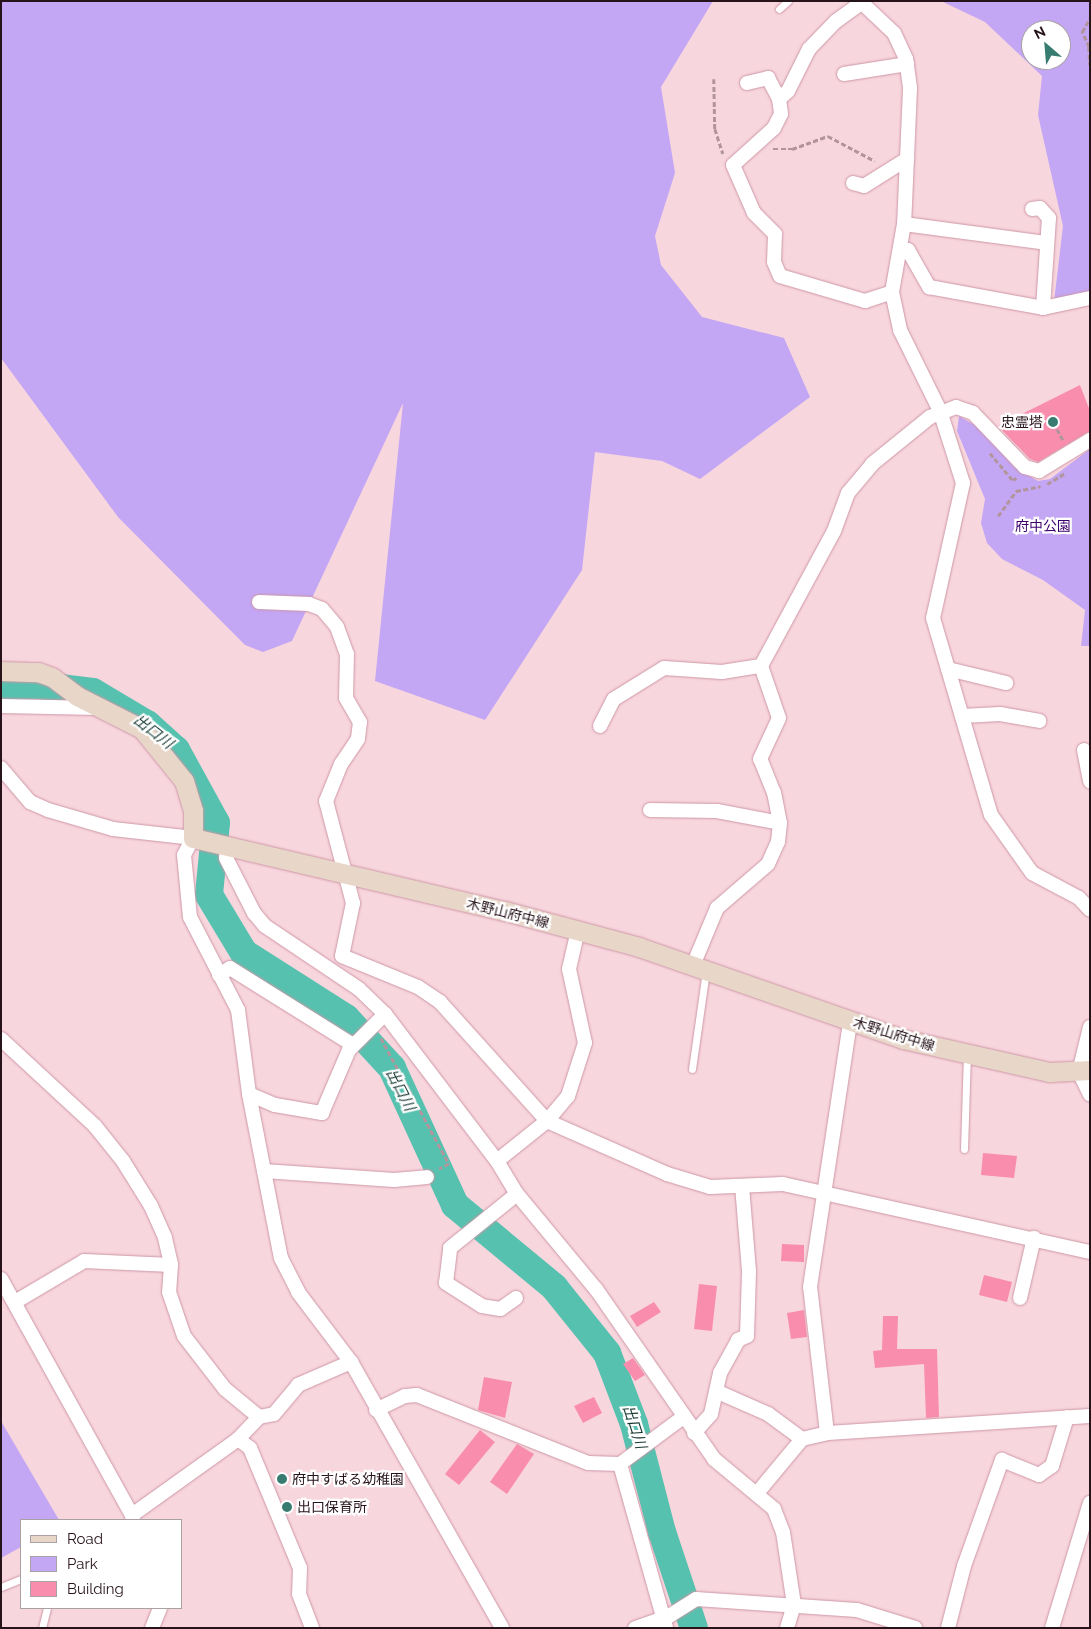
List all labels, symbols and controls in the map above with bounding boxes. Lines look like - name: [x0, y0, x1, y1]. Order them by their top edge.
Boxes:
- north arrow: [1021, 20, 1071, 70]
- text: N: [1031, 23, 1048, 42]
- place label: 忠霊塔: [1001, 414, 1043, 430]
- marker: 忠霊塔: [1047, 416, 1059, 428]
- park label: 府中公園: [1015, 518, 1071, 534]
- water label: 出口川: [130, 711, 176, 753]
- street label: 木野山府中線: [465, 895, 551, 931]
- street label: 木野山府中線: [851, 1014, 937, 1054]
- water label: 出口川: [382, 1066, 418, 1114]
- water label: 出口川: [618, 1403, 650, 1451]
- place label: 府中すばる幼稚園: [292, 1471, 404, 1487]
- marker: 府中すばる幼稚園: [276, 1473, 288, 1485]
- place label: 出口保育所: [297, 1499, 367, 1515]
- marker: 出口保育所: [281, 1501, 293, 1513]
- legend: [20, 1519, 182, 1609]
- text: Road: [67, 1530, 103, 1548]
- text: Park: [67, 1555, 98, 1573]
- text: Building: [67, 1580, 124, 1598]

